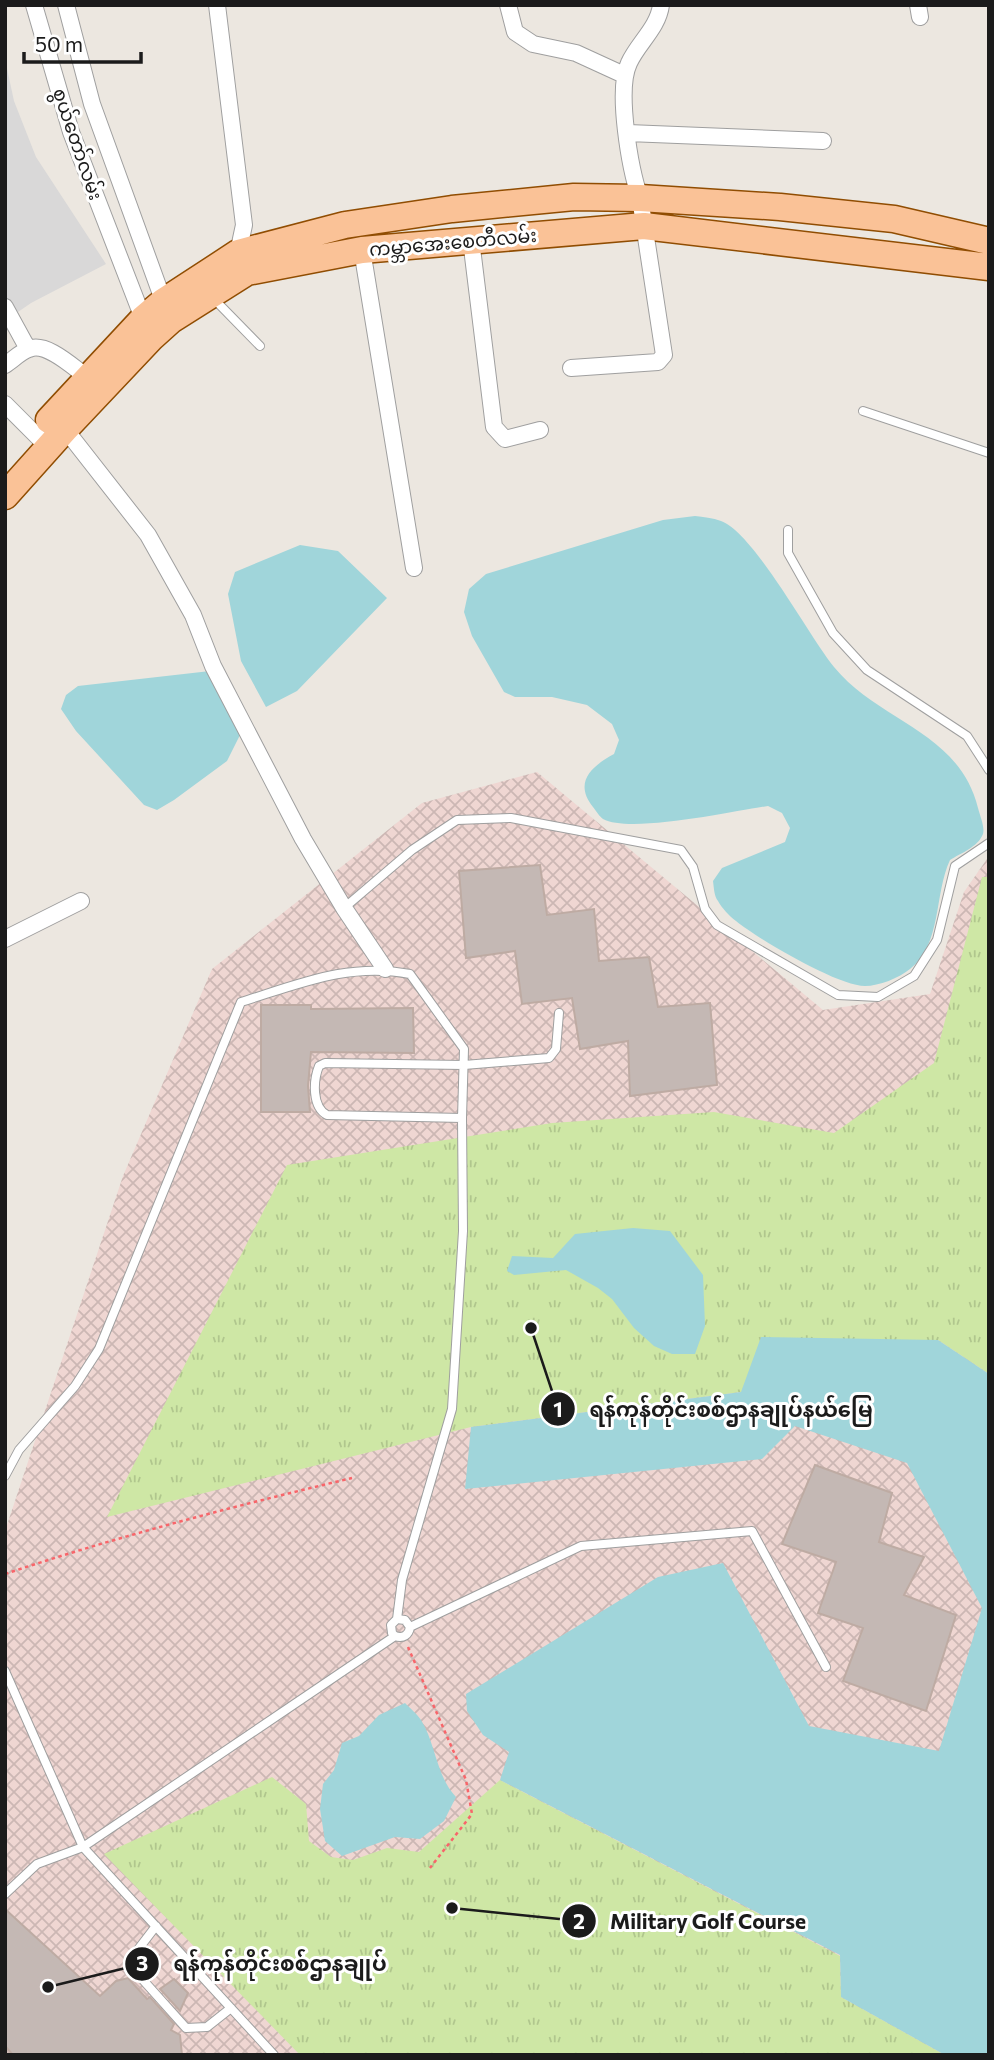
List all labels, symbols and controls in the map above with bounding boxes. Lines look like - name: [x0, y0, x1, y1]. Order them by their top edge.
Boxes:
- scale bar: [24, 21, 142, 65]
- text: 50 m: [35, 31, 83, 56]
- street label: စွယ်တော်လမ်း: [44, 84, 110, 204]
- street label: ကမ္ဘာအေးစေတီလမ်း: [368, 221, 538, 265]
- callout: ရန်ကုန်တိုင်းစစ်ဌာနချုပ်နယ်မြေ: [540, 1388, 886, 1430]
- text: ရန်ကုန်တိုင်းစစ်ဌာနချုပ်နယ်မြေ: [589, 1394, 873, 1428]
- text: 1: [553, 1396, 563, 1421]
- callout: Military Golf Course: [561, 1900, 820, 1942]
- text: 2: [573, 1908, 585, 1933]
- text: Military Golf Course: [610, 1908, 806, 1933]
- callout: ရန်ကုန်တိုင်းစစ်ဌာနချုပ်: [125, 1943, 401, 1985]
- text: ရန်ကုန်တိုင်းစစ်ဌာနချုပ်: [173, 1948, 387, 1982]
- text: 3: [136, 1950, 148, 1975]

